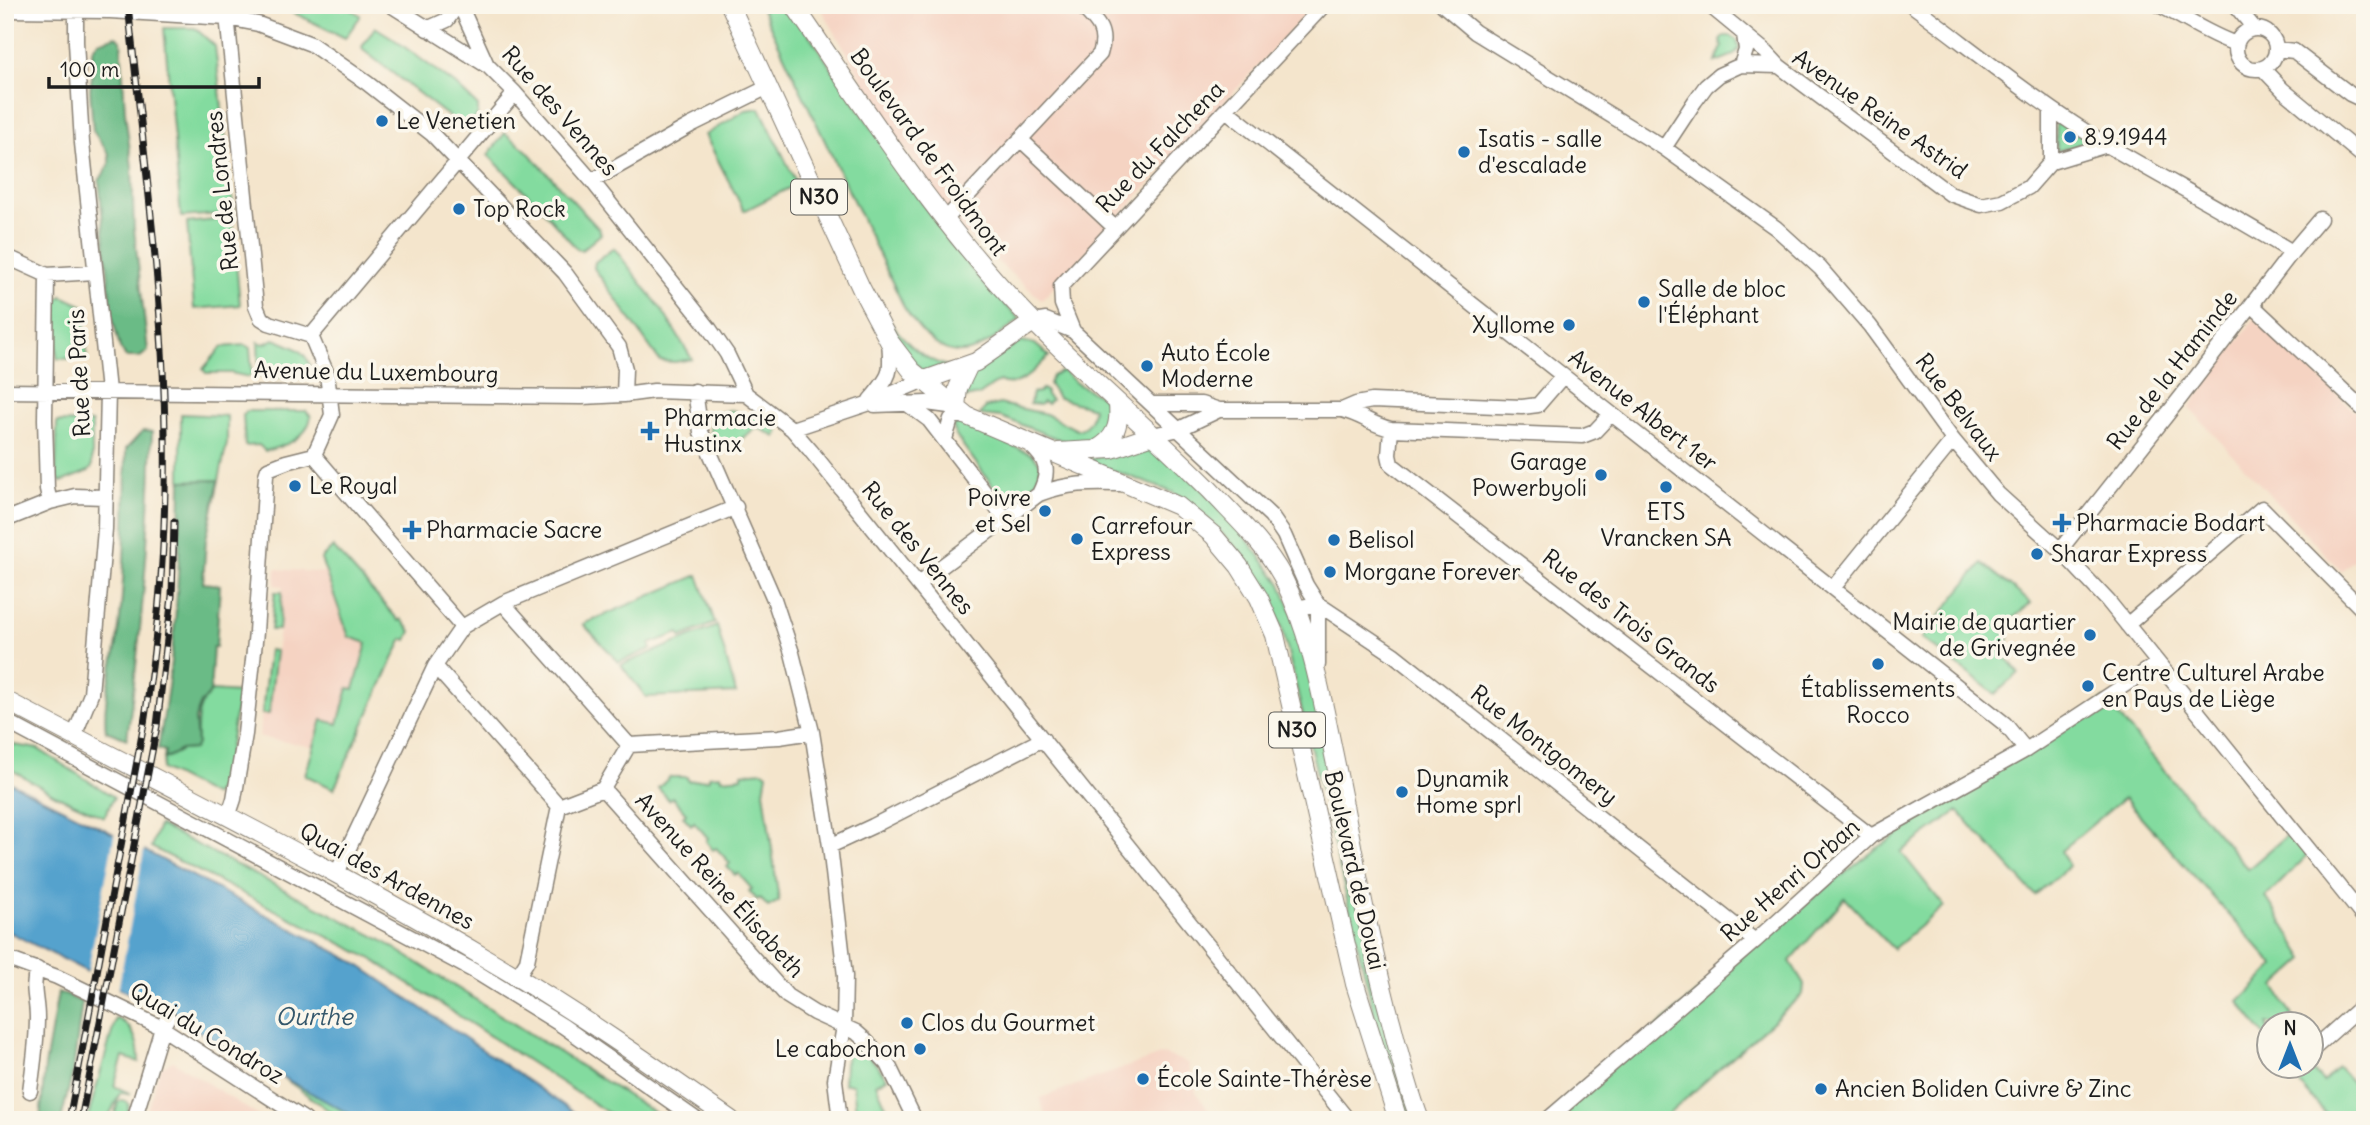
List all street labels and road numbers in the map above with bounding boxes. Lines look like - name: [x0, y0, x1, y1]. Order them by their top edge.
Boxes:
- street label: Rue des Vennes: [496, 40, 625, 182]
- street label: Boulevard de Froidmont: [844, 42, 1015, 261]
- street label: Avenue Reine Astrid: [1787, 42, 1973, 185]
- street label: Rue du Falchena: [1089, 75, 1230, 219]
- street label: Rue de Londres: [199, 110, 244, 272]
- road number: N30: [791, 180, 847, 214]
- street label: Rue de la Haminde: [2100, 284, 2243, 455]
- street label: Rue de Paris: [61, 308, 96, 438]
- street label: Avenue Albert 1er: [1563, 342, 1724, 477]
- street label: Rue Belvaux: [1910, 347, 2009, 466]
- street label: Avenue du Luxembourg: [253, 355, 499, 388]
- street label: Rue des Vennes: [856, 475, 981, 620]
- street label: Rue des Trois Grands: [1537, 542, 1726, 699]
- street label: Rue Montgomery: [1465, 678, 1624, 811]
- road number: N30: [1269, 712, 1325, 748]
- street label: Boulevard de Douai: [1318, 768, 1392, 972]
- street label: Avenue Reine Élisabeth: [630, 786, 811, 983]
- street label: Rue Henri Orban: [1714, 812, 1865, 948]
- street label: Quai des Ardennes: [295, 816, 480, 936]
- street label: Quai du Condroz: [125, 975, 290, 1090]

